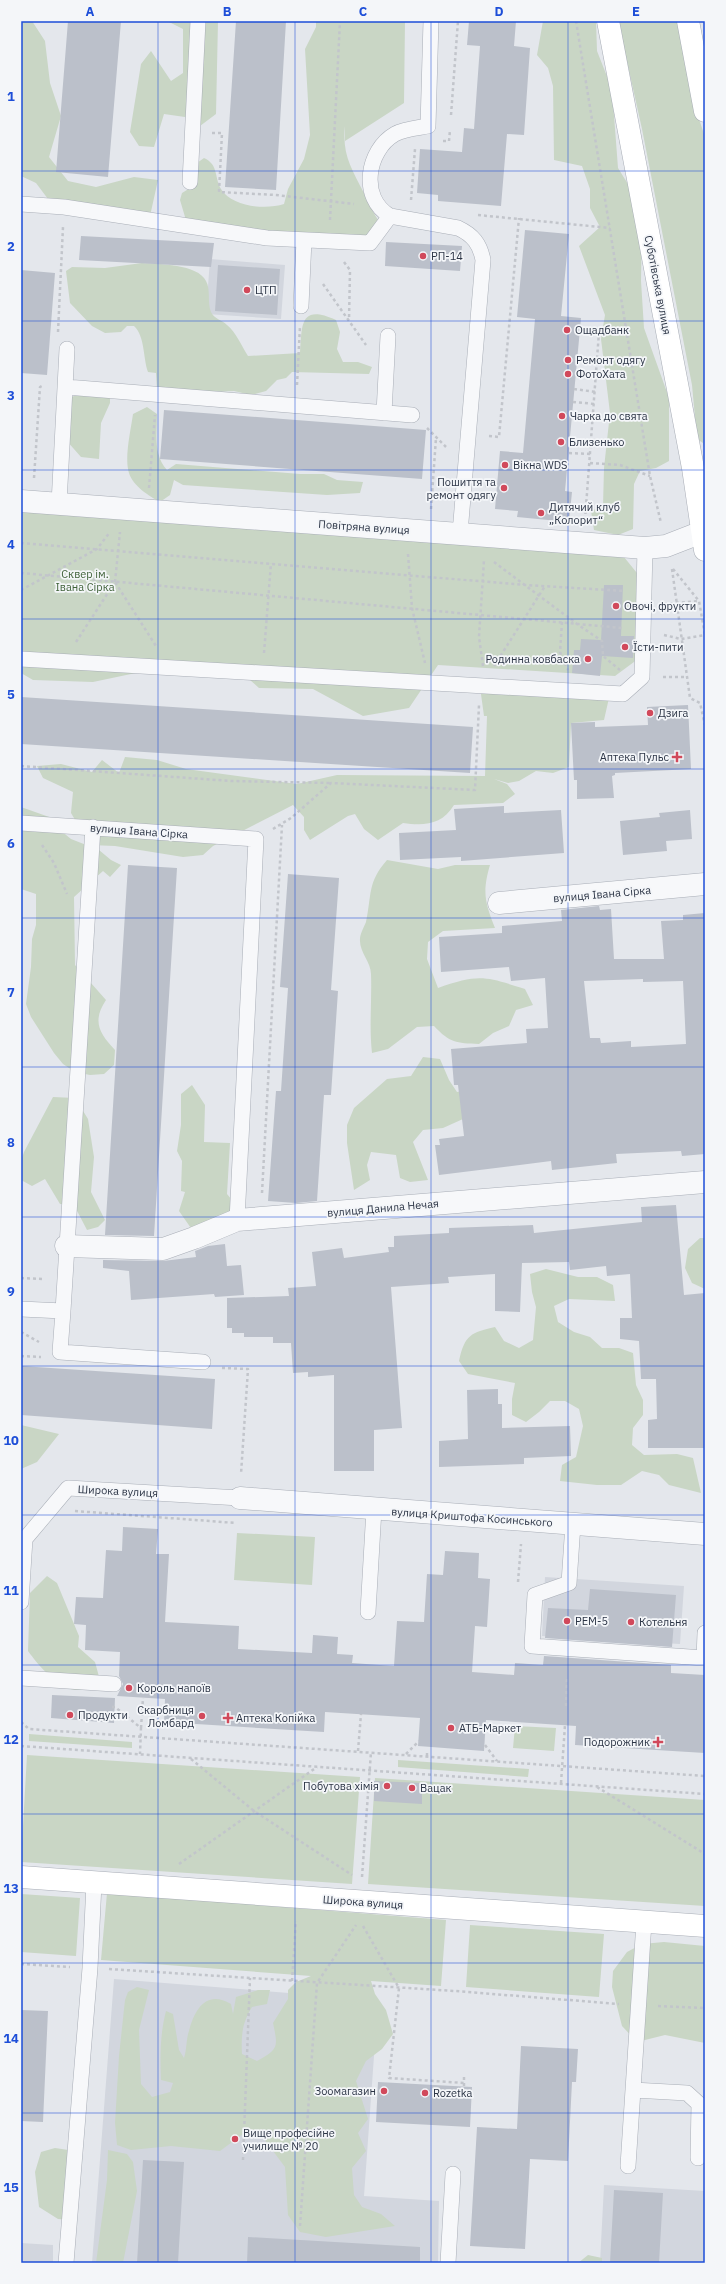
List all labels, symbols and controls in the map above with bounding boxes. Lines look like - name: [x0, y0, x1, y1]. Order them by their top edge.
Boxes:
- text: A: [86, 3, 95, 20]
- text: B: [223, 3, 232, 20]
- text: C: [359, 3, 368, 20]
- text: D: [494, 3, 504, 20]
- text: E: [632, 3, 640, 20]
- text: 1: [7, 88, 15, 105]
- street label: Суботівська вулиця: [642, 234, 674, 336]
- text: 2: [7, 238, 15, 255]
- place label: РП-14: [431, 249, 463, 263]
- marker: РП-14: [418, 251, 428, 261]
- place label: ЦТП: [255, 283, 277, 297]
- marker: ЦТП: [242, 285, 252, 295]
- place label: Ощадбанк: [575, 323, 629, 337]
- marker: Ощадбанк: [562, 325, 572, 335]
- place label: Ремонт одягу: [576, 353, 646, 367]
- marker: Ремонт одягу: [563, 355, 573, 365]
- place label: ФотоХата: [576, 367, 626, 381]
- marker: ФотоХата: [563, 369, 573, 379]
- text: 3: [7, 387, 15, 404]
- place label: Чарка до свята: [570, 409, 648, 423]
- marker: Чарка до свята: [557, 411, 567, 421]
- place label: Близенько: [569, 435, 624, 449]
- marker: Близенько: [556, 437, 566, 447]
- place label: Вікна WDS: [513, 458, 568, 472]
- marker: Вікна WDS: [500, 460, 510, 470]
- place label: Пошиття та ремонт одягу: [427, 475, 496, 502]
- marker: Пошиття та ремонт одягу: [499, 483, 509, 493]
- place label: Дитячий клуб „Колорит“: [549, 500, 620, 527]
- marker: Дитячий клуб „Колорит“: [536, 508, 546, 518]
- street label: Повітряна вулиця: [318, 517, 410, 537]
- text: 4: [7, 536, 15, 553]
- park label: Сквер ім. Івана Сірка: [55, 567, 115, 594]
- place label: Овочі, фрукти: [624, 599, 696, 613]
- marker: Овочі, фрукти: [611, 601, 621, 611]
- place label: Їсти-пити: [633, 640, 683, 654]
- marker: Їсти-пити: [620, 642, 630, 652]
- place label: Родинна ковбаска: [485, 652, 580, 666]
- marker: Родинна ковбаска: [583, 654, 593, 664]
- text: 5: [7, 686, 15, 703]
- place label: Дзига: [658, 706, 689, 720]
- marker: Дзига: [645, 708, 655, 718]
- place label: Аптека Пульс: [600, 750, 669, 764]
- marker: Аптека Пульс: [672, 752, 682, 762]
- street label: вулиця Івана Сірка: [90, 821, 189, 841]
- text: 6: [7, 835, 15, 852]
- street label: вулиця Івана Сірка: [552, 883, 652, 905]
- text: 7: [7, 984, 15, 1001]
- text: 8: [7, 1134, 15, 1151]
- street label: вулиця Данила Нечая: [327, 1196, 439, 1220]
- text: 9: [7, 1283, 15, 1300]
- text: 10: [3, 1432, 19, 1449]
- street label: Широка вулиця: [77, 1482, 159, 1500]
- street label: вулиця Криштофа Косинського: [391, 1504, 553, 1530]
- text: 11: [3, 1582, 19, 1599]
- place label: РЕМ-5: [575, 1614, 608, 1628]
- place label: Котельня: [639, 1615, 687, 1629]
- marker: РЕМ-5: [562, 1616, 572, 1626]
- marker: Котельня: [626, 1617, 636, 1627]
- place label: Король напоїв: [137, 1681, 211, 1695]
- marker: Король напоїв: [124, 1683, 134, 1693]
- place label: Скарбниця Ломбард: [137, 1703, 194, 1730]
- place label: Продукти: [78, 1708, 128, 1722]
- marker: Продукти: [65, 1710, 75, 1720]
- marker: Скарбниця Ломбард: [197, 1711, 207, 1721]
- place label: Аптека Копійка: [236, 1711, 315, 1725]
- marker: Аптека Копійка: [223, 1713, 233, 1723]
- place label: АТБ-Маркет: [459, 1721, 521, 1735]
- marker: АТБ-Маркет: [446, 1723, 456, 1733]
- text: 12: [3, 1731, 19, 1748]
- place label: Подорожник: [584, 1735, 650, 1749]
- marker: Подорожник: [653, 1737, 663, 1747]
- place label: Побутова хімія: [303, 1779, 379, 1793]
- marker: Побутова хімія: [382, 1781, 392, 1791]
- place label: Вацак: [420, 1781, 452, 1795]
- marker: Вацак: [407, 1783, 417, 1793]
- text: 13: [3, 1880, 19, 1897]
- street label: Широка вулиця: [322, 1892, 404, 1912]
- text: 14: [3, 2030, 19, 2047]
- place label: Зоомагазин: [315, 2084, 376, 2098]
- marker: Зоомагазин: [379, 2086, 389, 2096]
- place label: Rozetka: [433, 2086, 473, 2100]
- marker: Rozetka: [420, 2088, 430, 2098]
- place label: Вище професійне училище № 20: [243, 2126, 335, 2153]
- marker: Вище професійне училище № 20: [230, 2134, 240, 2144]
- text: 15: [3, 2179, 19, 2196]

